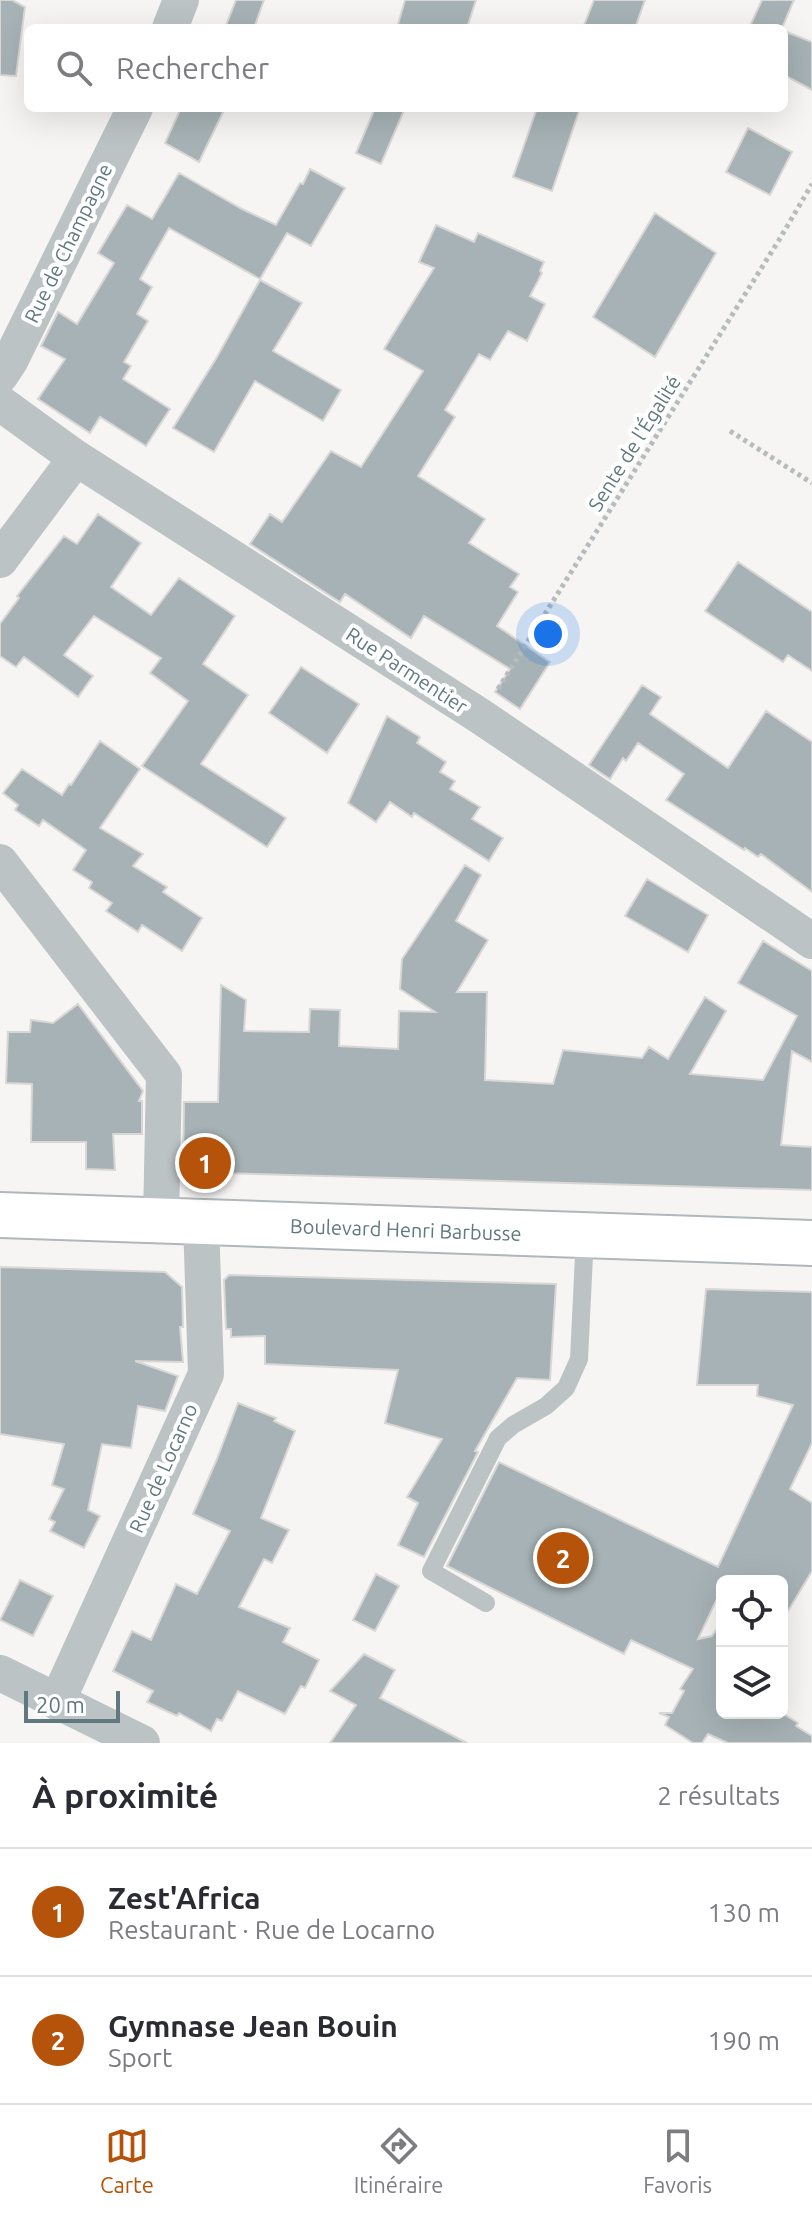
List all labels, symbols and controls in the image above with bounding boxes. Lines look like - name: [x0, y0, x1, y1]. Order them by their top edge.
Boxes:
- search box: [24, 24, 788, 112]
- icon: search: [52, 46, 96, 90]
- text: Rechercher: [116, 51, 269, 85]
- street label: Rue de Champagne: [20, 160, 116, 326]
- street label: Sente de l'Égalité: [583, 371, 685, 515]
- your location: [528, 614, 568, 654]
- street label: Rue Parmentier: [342, 622, 472, 718]
- pin: 1: [179, 1133, 231, 1193]
- street label: Boulevard Henri Barbusse: [290, 1214, 522, 1244]
- street label: Rue de Locarno: [124, 1400, 202, 1536]
- pin: 2: [537, 1528, 589, 1588]
- map controls: [716, 1575, 788, 1719]
- button: locate: [716, 1575, 788, 1647]
- button: layers: [716, 1647, 788, 1719]
- scale bar: [24, 1687, 120, 1723]
- text: 20 m: [36, 1692, 85, 1717]
- text: À proximité: [32, 1776, 218, 1814]
- text: 2 résultats: [657, 1781, 780, 1810]
- text: Zest'Africa: [108, 1881, 260, 1915]
- text: 1: [51, 1898, 65, 1927]
- text: 130 m: [708, 1898, 780, 1927]
- text: Restaurant · Rue de Locarno: [108, 1915, 435, 1944]
- text: Gymnase Jean Bouin: [108, 2009, 398, 2043]
- text: 2: [51, 2026, 65, 2055]
- text: 190 m: [708, 2026, 780, 2055]
- text: Sport: [108, 2043, 172, 2072]
- tab: Carte: [100, 2124, 154, 2197]
- tab: Itinéraire: [354, 2124, 443, 2197]
- tab: Favoris: [643, 2124, 712, 2197]

